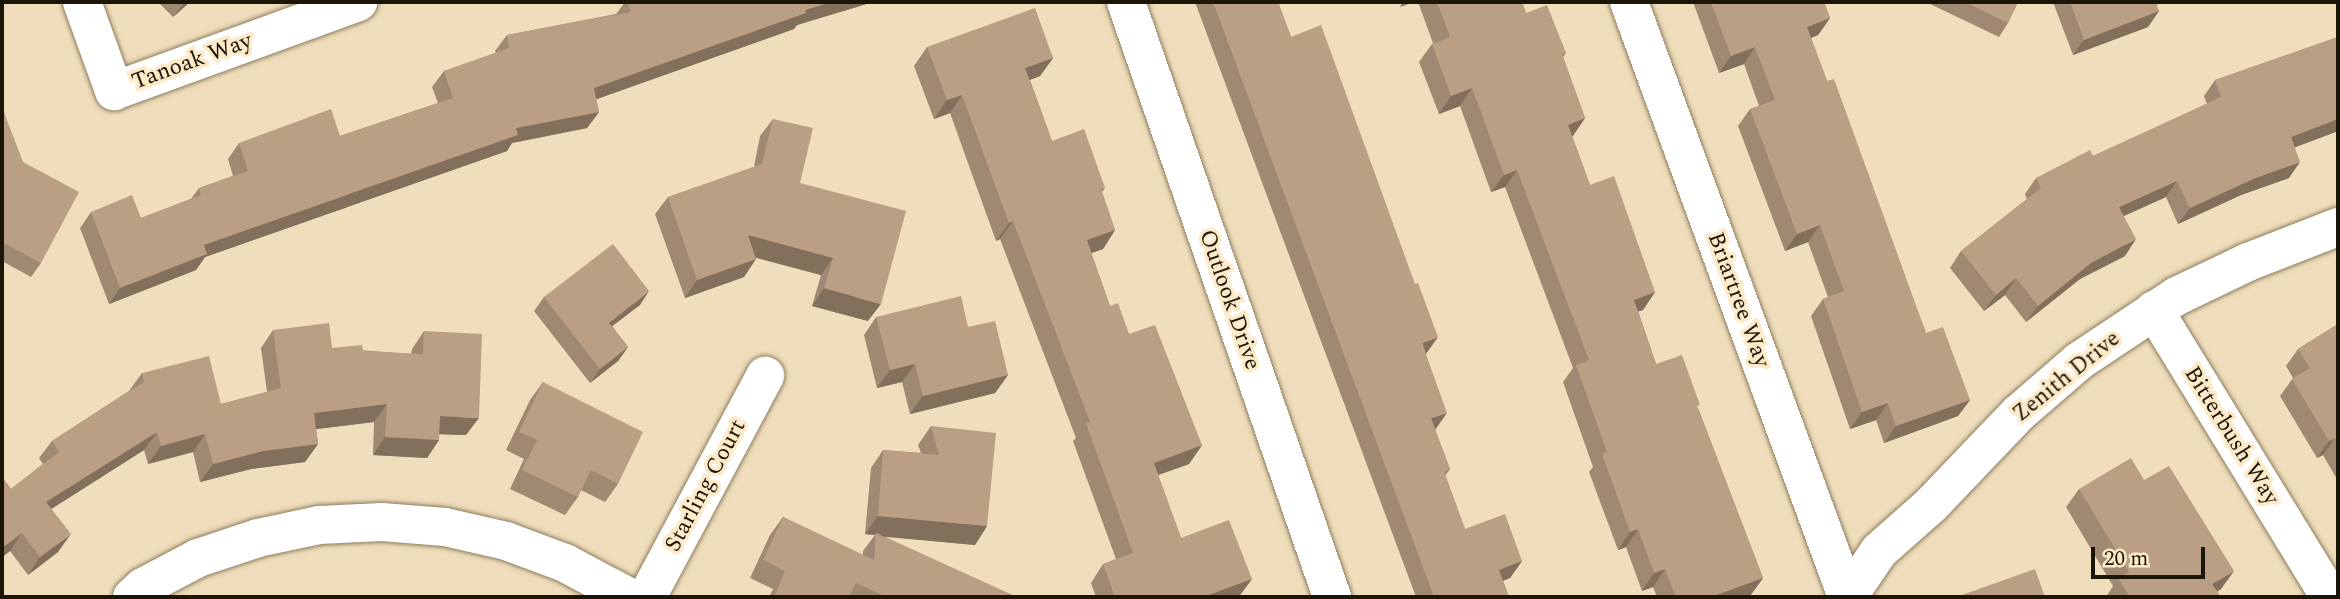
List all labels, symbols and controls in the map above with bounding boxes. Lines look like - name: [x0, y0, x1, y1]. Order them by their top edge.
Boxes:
- street label: Tanoak Way: [128, 28, 256, 96]
- street label: Outlook Drive: [1192, 226, 1266, 374]
- street label: Briartree Way: [1701, 229, 1775, 371]
- street label: Zenith Drive: [2008, 325, 2126, 429]
- street label: Bitterbush Way: [2177, 362, 2285, 510]
- street label: Starling Court: [660, 415, 752, 557]
- scale bar: [2095, 532, 2209, 576]
- text: 20 m: [2104, 543, 2148, 575]

